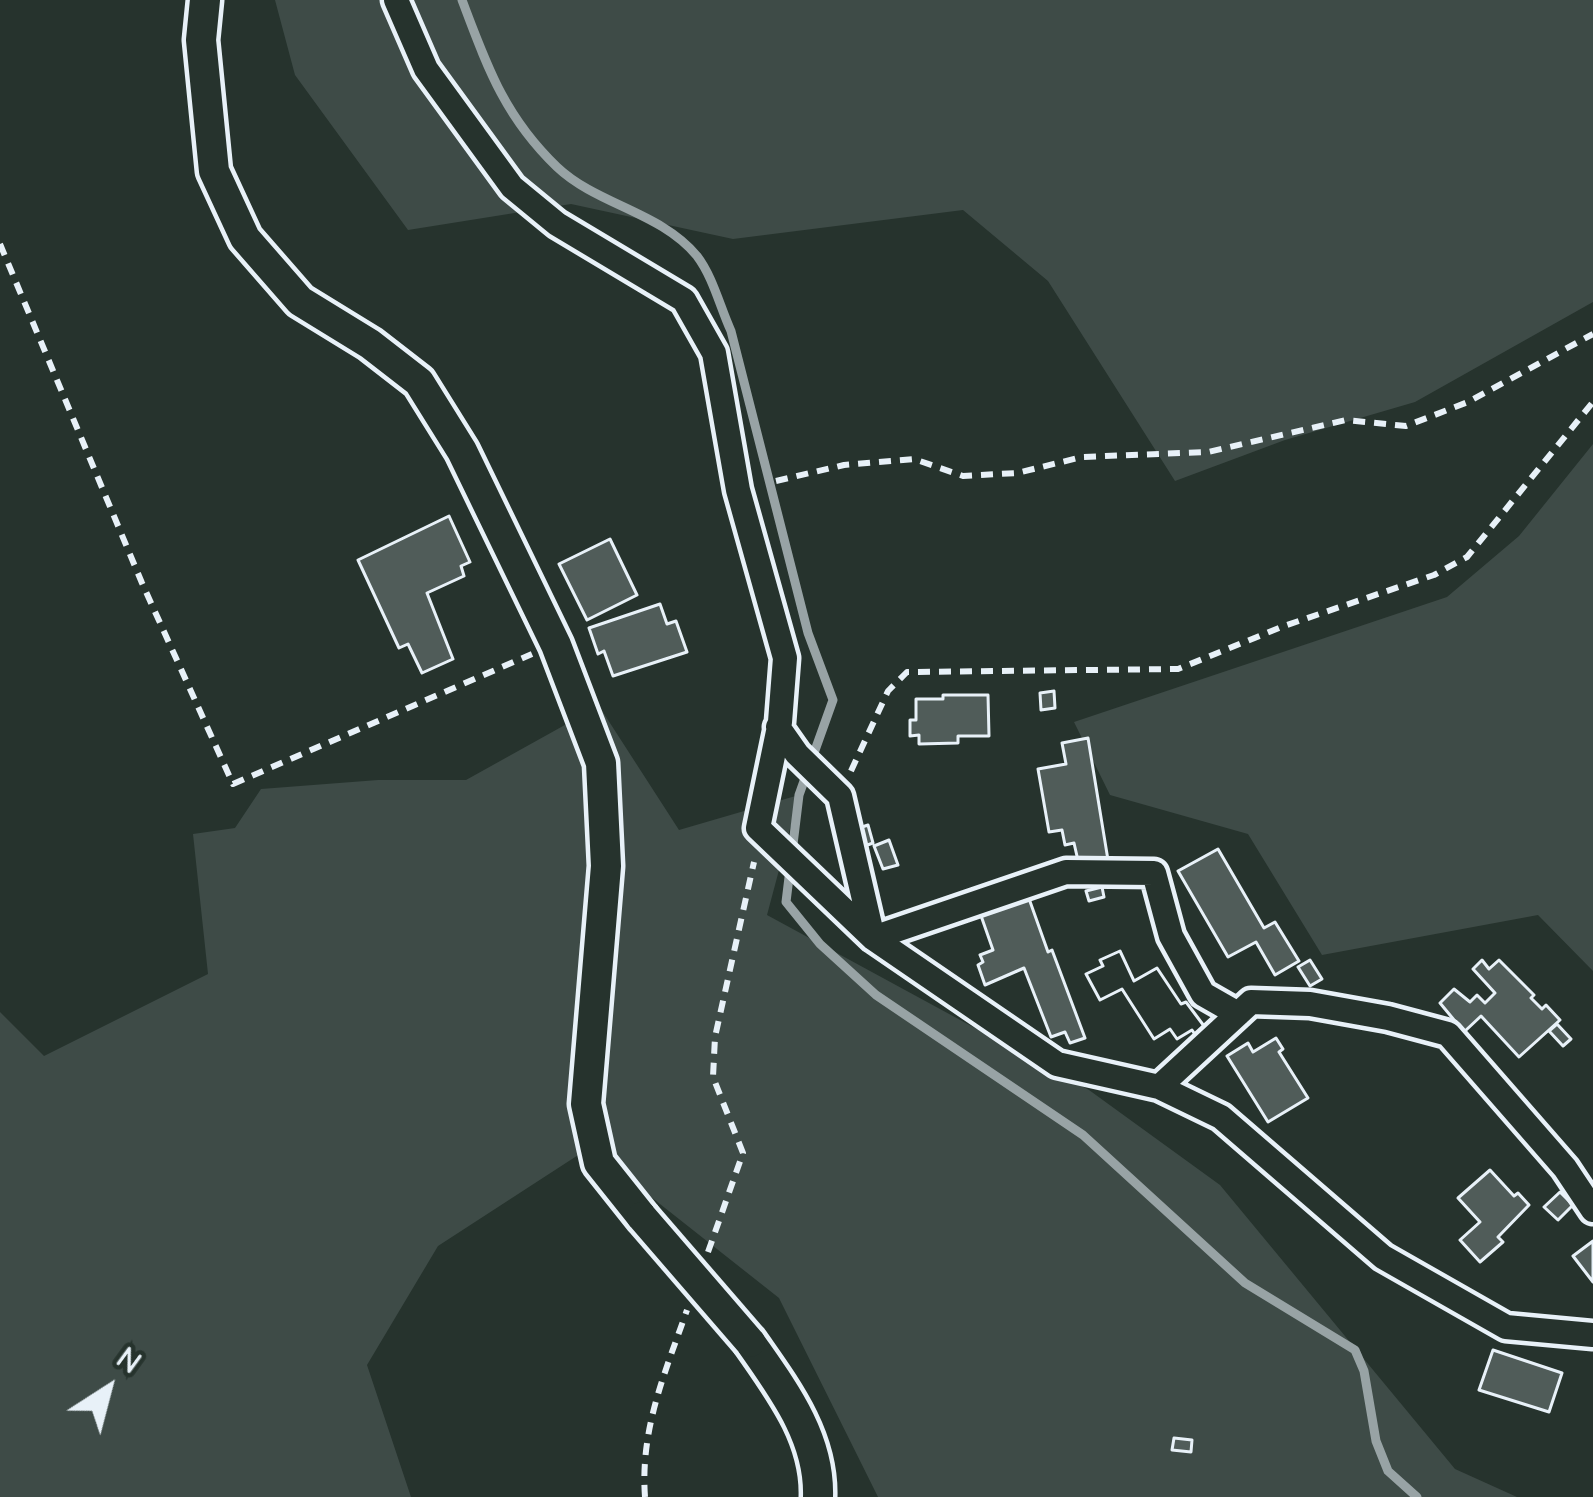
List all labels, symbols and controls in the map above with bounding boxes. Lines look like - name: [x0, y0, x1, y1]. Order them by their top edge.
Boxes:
- north arrow: [48, 1329, 168, 1449]
- text: N: [109, 1338, 149, 1382]

